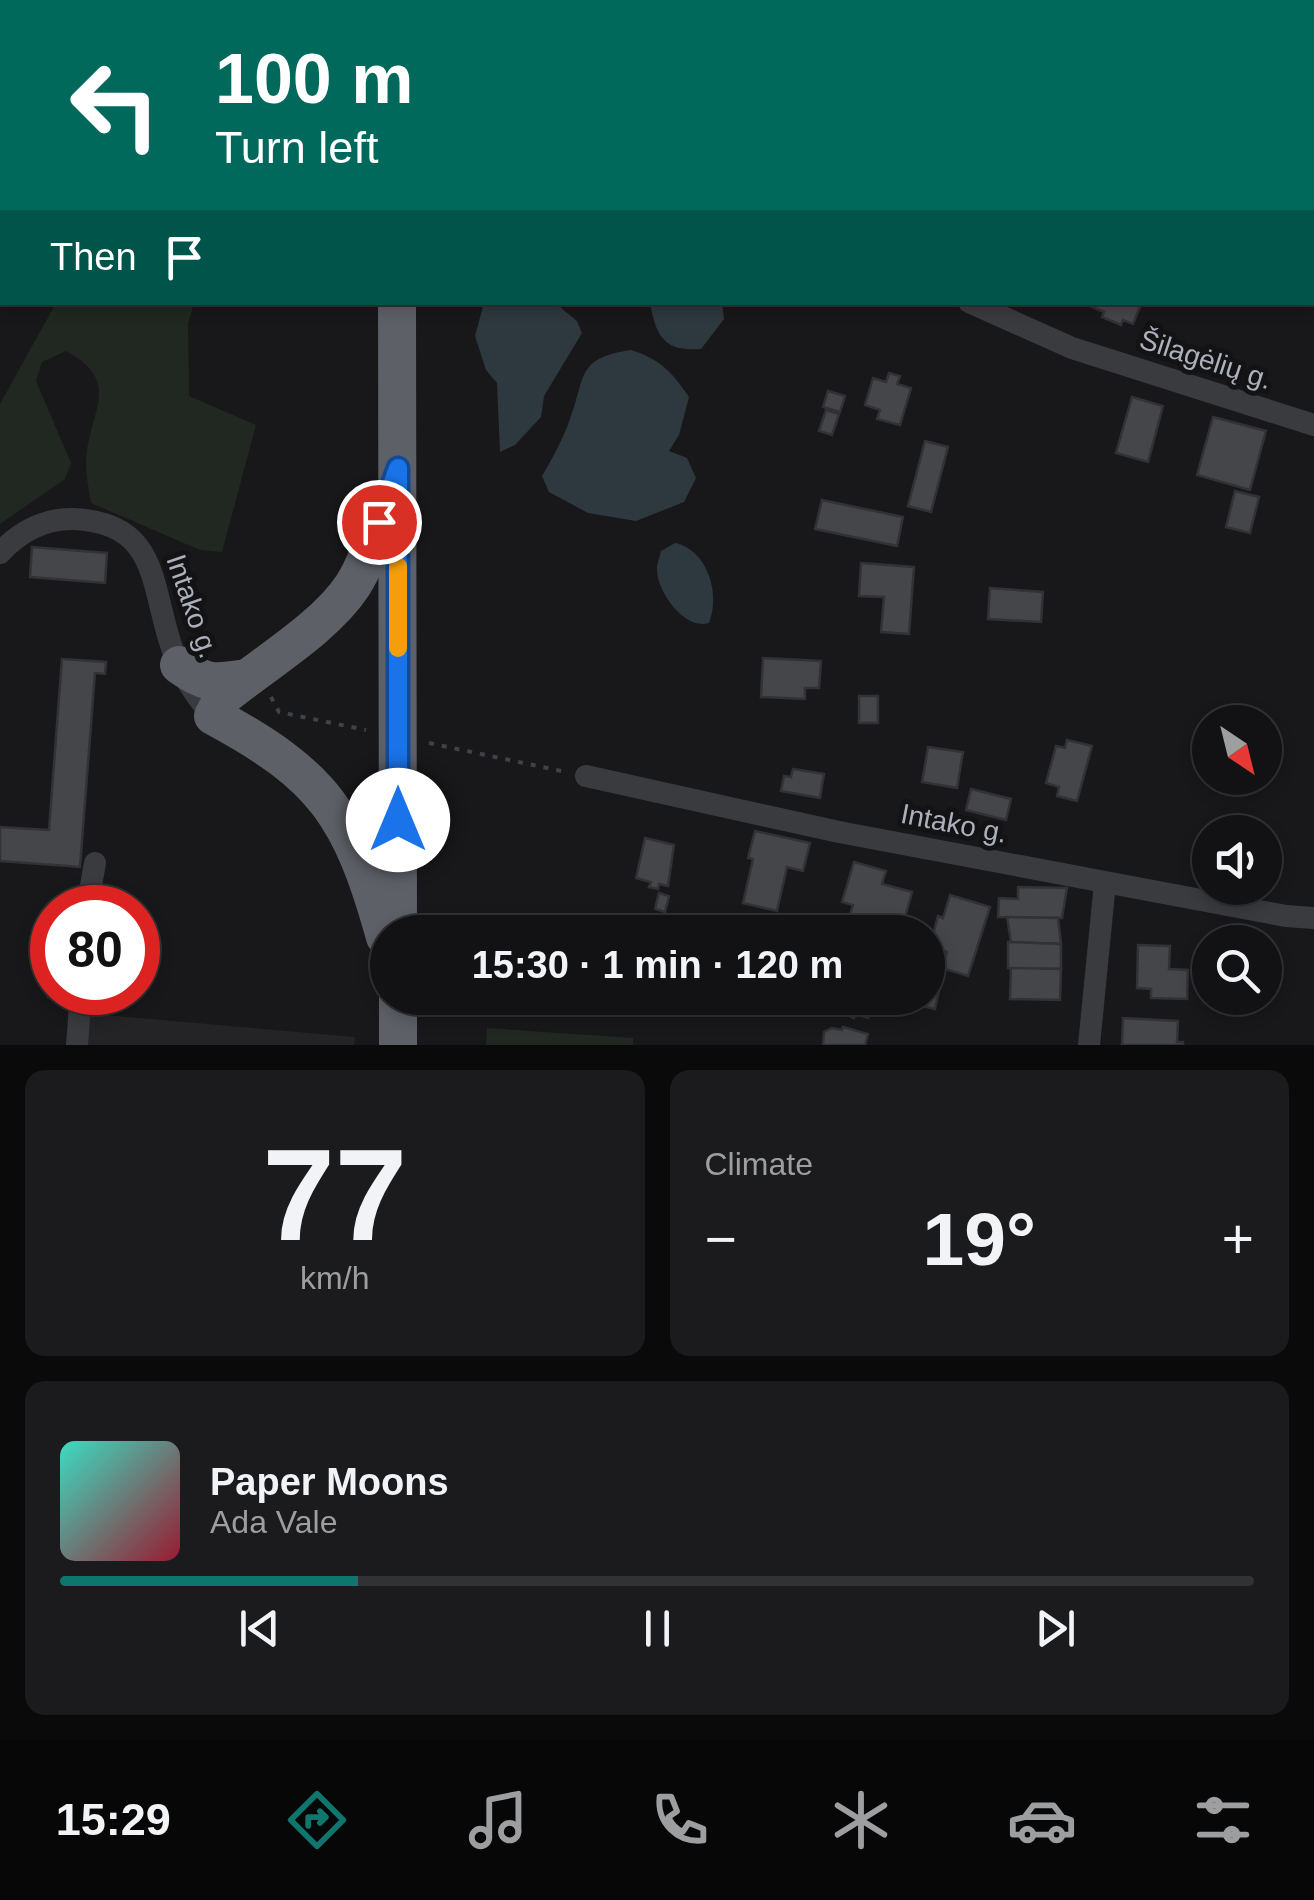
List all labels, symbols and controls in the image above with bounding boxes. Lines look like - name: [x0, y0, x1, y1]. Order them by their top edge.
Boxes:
- icon: left: [50, 40, 180, 170]
- text: 100 m: [215, 40, 413, 118]
- text: Turn left: [215, 122, 378, 173]
- icon: arrive: [157, 230, 212, 285]
- text: Then: [50, 236, 137, 278]
- street label: Šilagėlių g.: [1136, 324, 1276, 395]
- pin: [337, 480, 422, 565]
- icon: arrive: [352, 495, 407, 550]
- street label: Intako g.: [160, 550, 225, 662]
- north arrow: [1192, 705, 1282, 795]
- map controls: [1192, 705, 1282, 1015]
- position arrow: [346, 768, 450, 872]
- street label: Intako g.: [898, 798, 1010, 849]
- button: sound: [1192, 815, 1282, 905]
- speed limit sign: 80: [30, 885, 160, 1015]
- button: search: [1192, 925, 1282, 1015]
- text: 15:30 · 1 min · 120 m: [472, 944, 843, 986]
- text: 77: [262, 1122, 407, 1268]
- text: Climate: [705, 1146, 813, 1182]
- text: 19°: [923, 1197, 1036, 1281]
- text: −: [705, 1208, 737, 1270]
- text: +: [1222, 1208, 1254, 1270]
- text: km/h: [300, 1260, 369, 1296]
- text: Paper Moons: [210, 1461, 449, 1503]
- text: Ada Vale: [210, 1504, 338, 1540]
- icon: previous: [232, 1601, 287, 1656]
- icon: pause: [630, 1601, 685, 1656]
- icon: next: [1028, 1601, 1083, 1656]
- icon: directions: [282, 1785, 352, 1855]
- icon: music: [463, 1785, 533, 1855]
- icon: phone: [645, 1785, 715, 1855]
- icon: climate: [826, 1785, 896, 1855]
- icon: car: [1007, 1785, 1077, 1855]
- icon: filters: [1188, 1785, 1258, 1855]
- text: 15:29: [56, 1794, 171, 1845]

